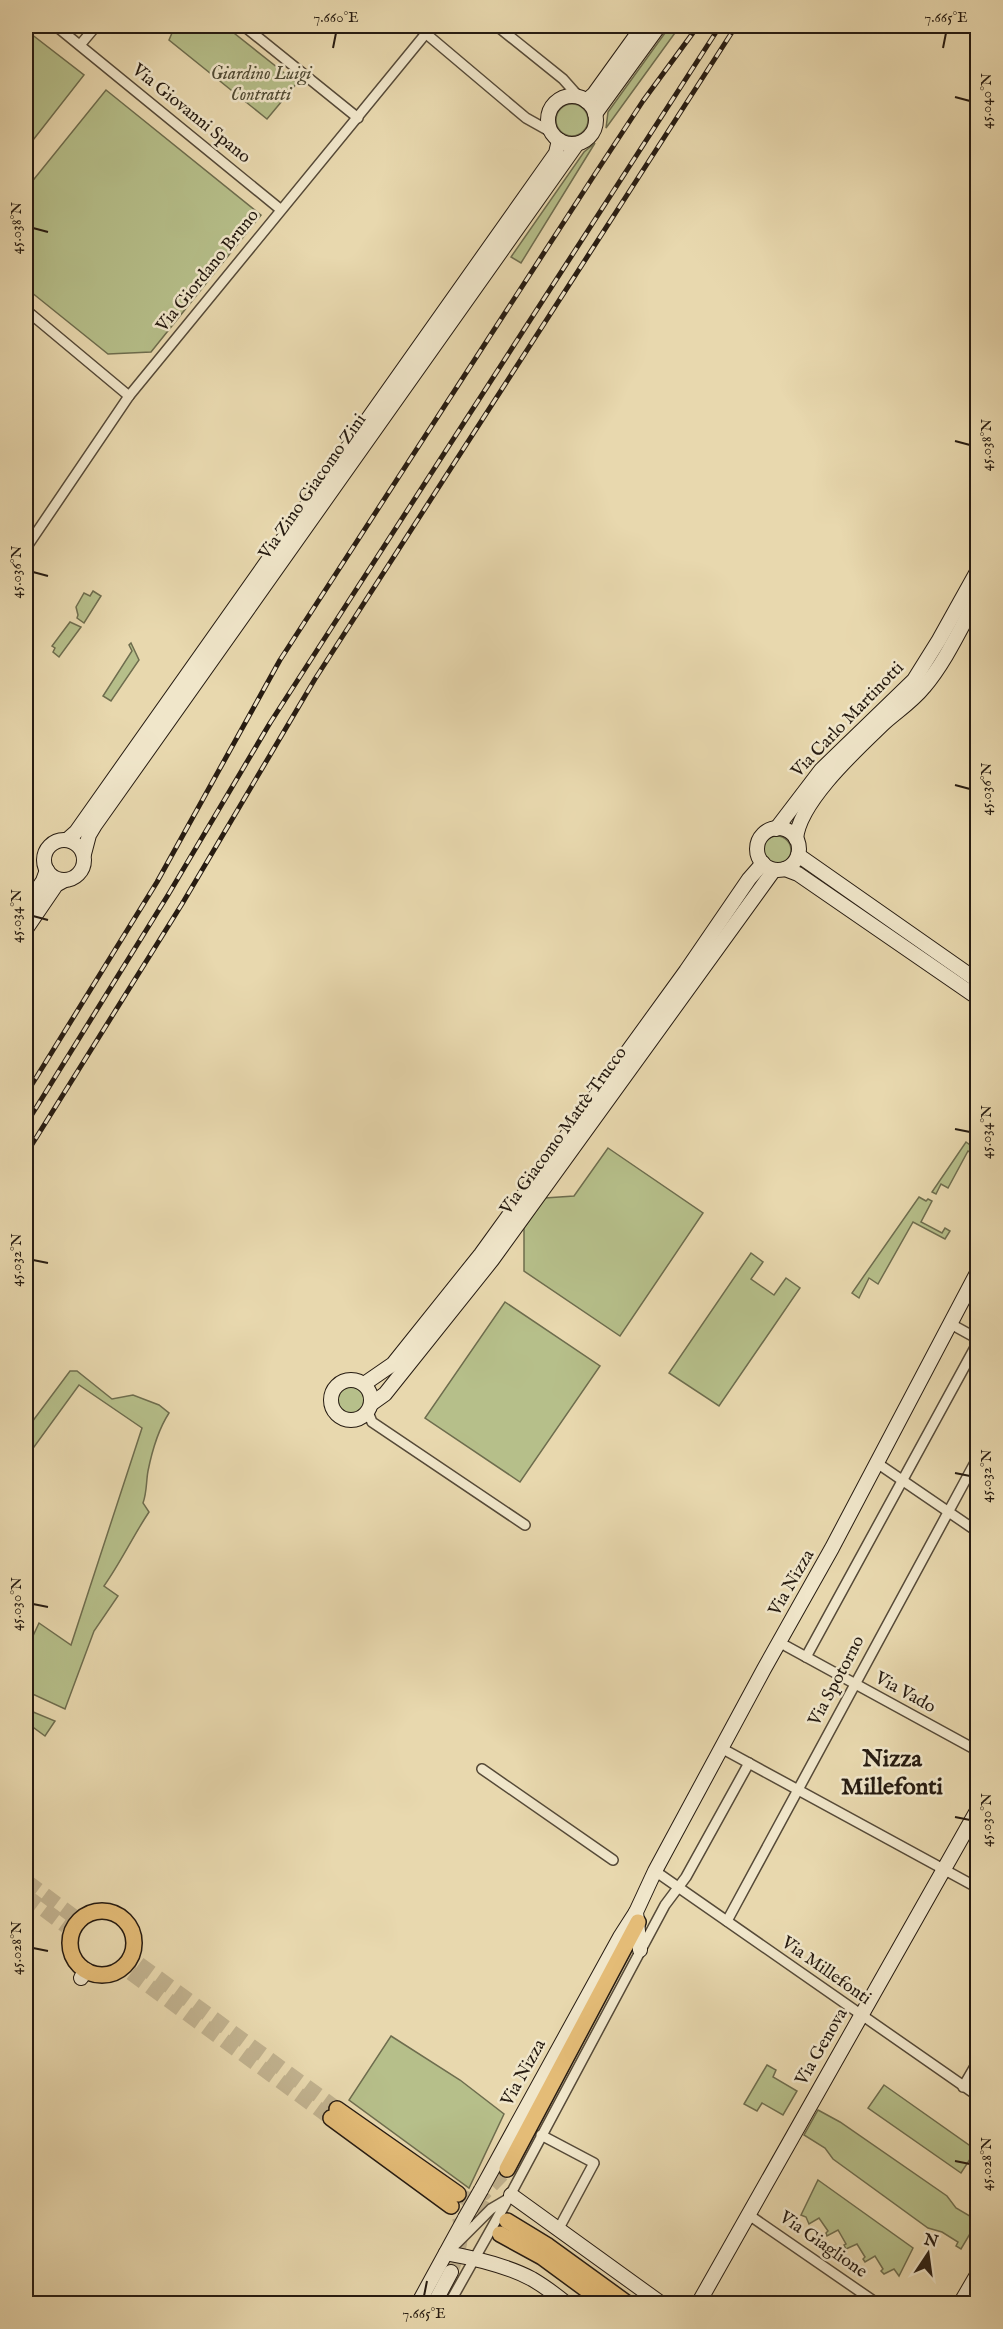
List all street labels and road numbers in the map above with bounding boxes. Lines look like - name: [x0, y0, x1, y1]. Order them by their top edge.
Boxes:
- street label: Via Giovanni Spano: [126, 58, 255, 169]
- street label: Via Giordano Bruno: [151, 205, 265, 338]
- street label: Via Zino Giacomo Zini: [254, 410, 372, 565]
- street label: Via Carlo Martinotti: [786, 657, 909, 784]
- street label: Via Giacomo Mattè Trucco: [495, 1042, 633, 1220]
- street label: Via Nizza: [763, 1545, 820, 1621]
- street label: Via Spotorno: [803, 1632, 870, 1731]
- street label: Via Vado: [870, 1666, 940, 1719]
- street label: Via Millefonti: [776, 1931, 876, 2011]
- street label: Via Genova: [790, 2004, 853, 2091]
- street label: Via Nizza: [496, 2035, 552, 2111]
- street label: Via Giaglione: [774, 2206, 871, 2284]

